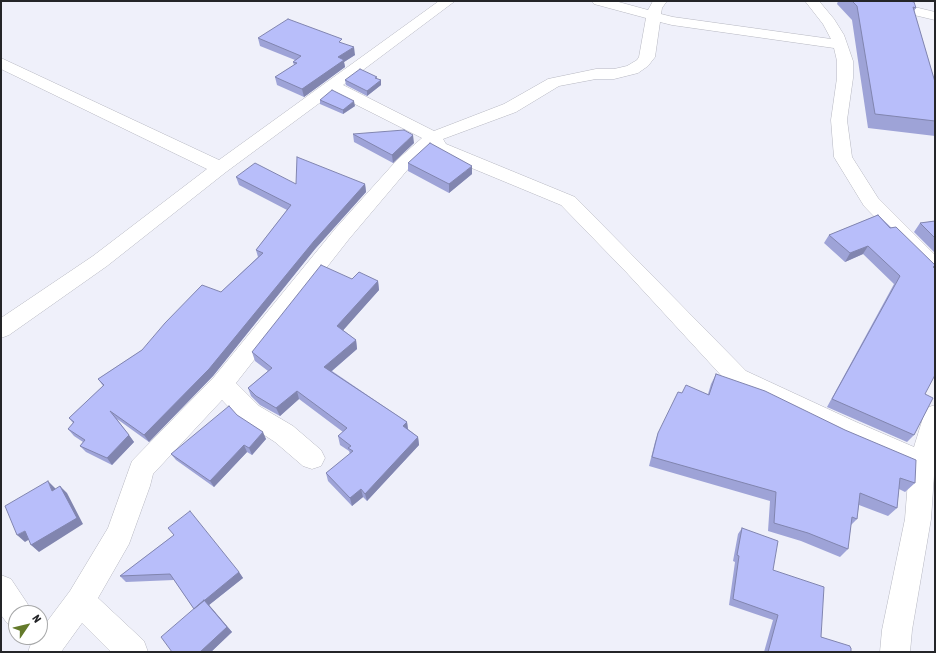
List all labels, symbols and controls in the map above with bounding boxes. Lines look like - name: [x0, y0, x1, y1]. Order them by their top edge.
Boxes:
- north arrow: [8, 605, 48, 645]
- text: N: [30, 613, 44, 625]

